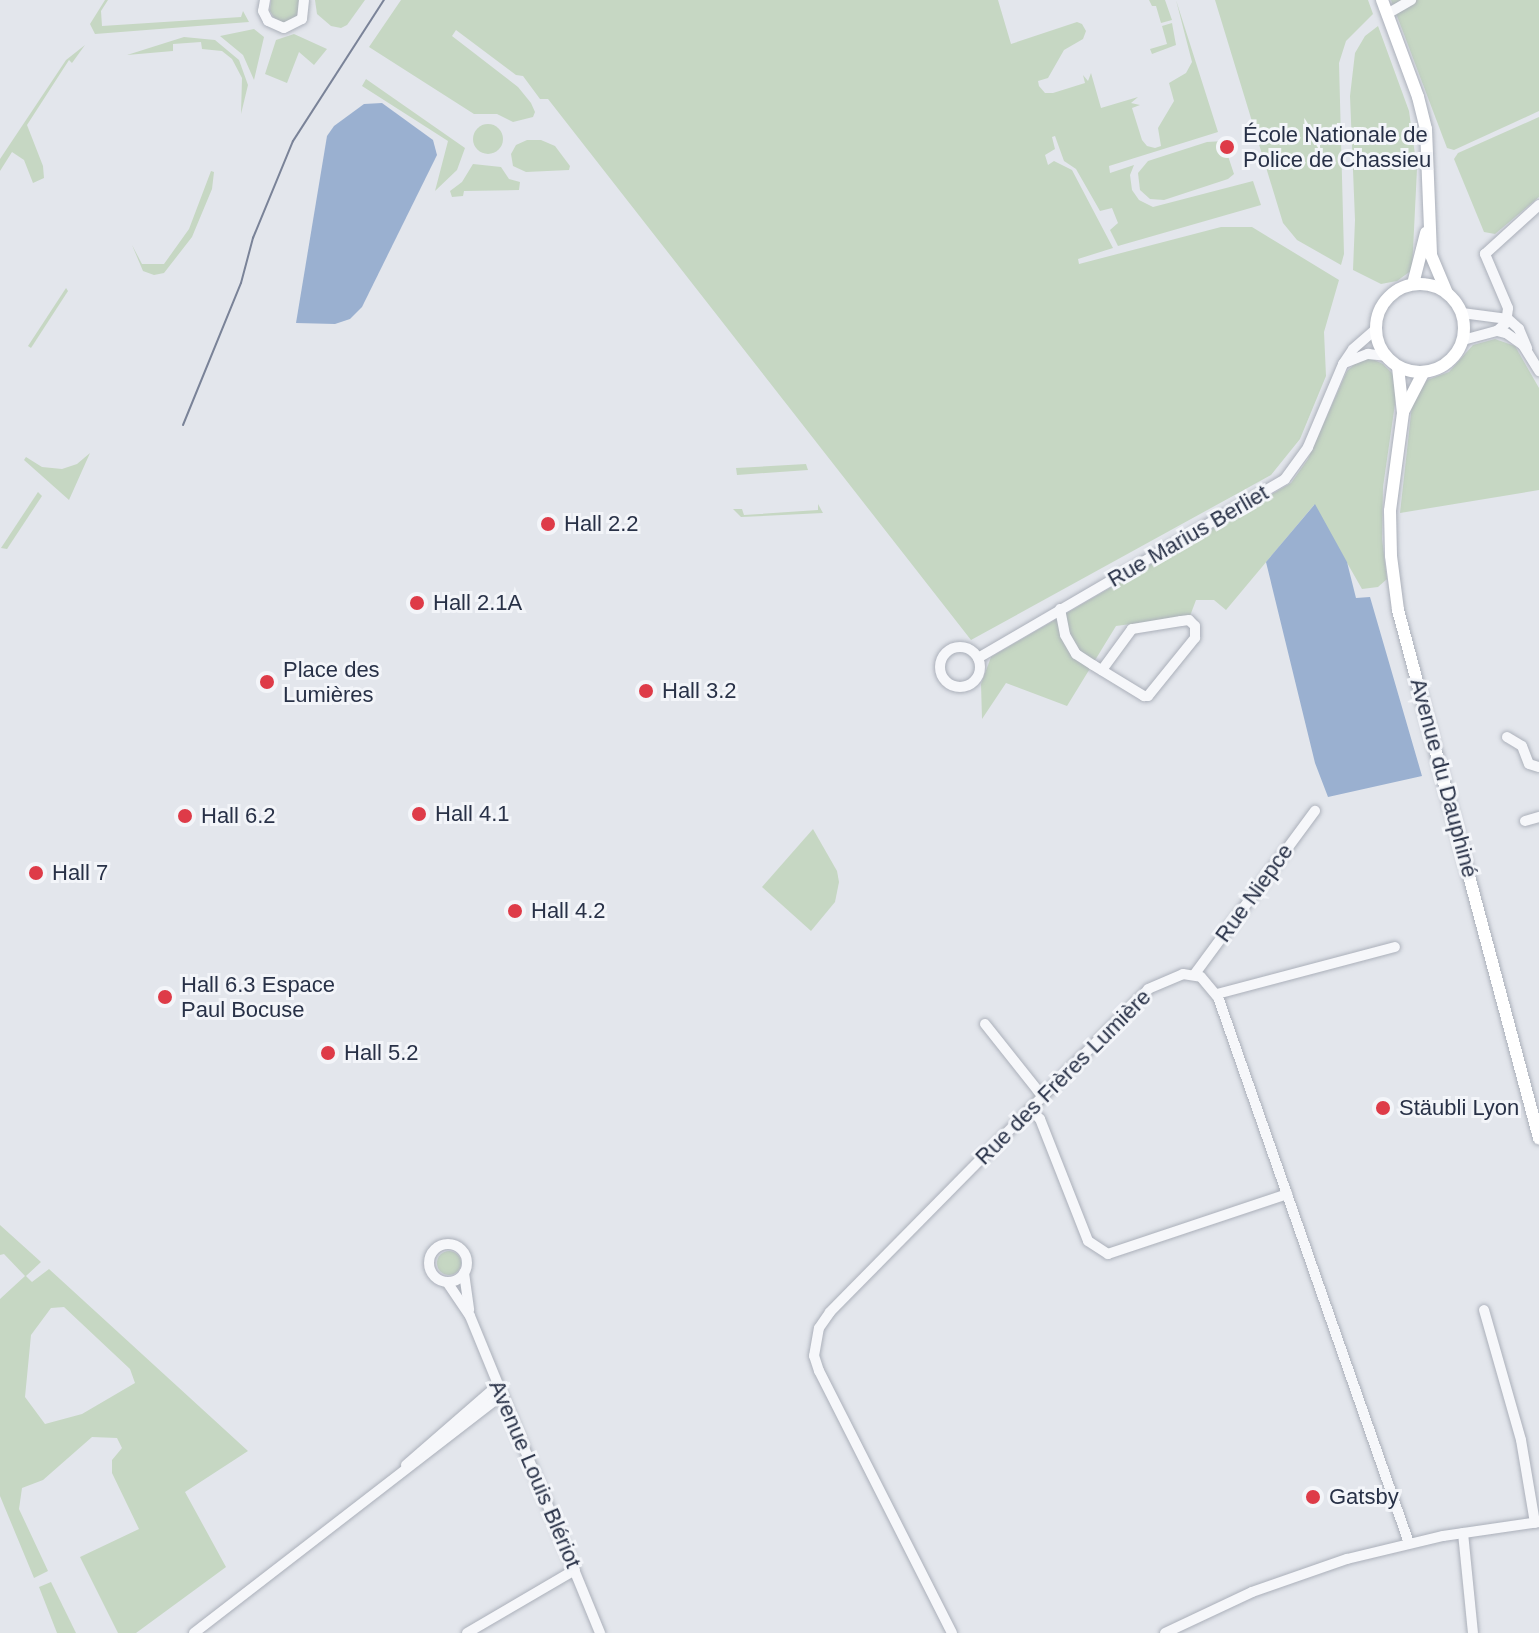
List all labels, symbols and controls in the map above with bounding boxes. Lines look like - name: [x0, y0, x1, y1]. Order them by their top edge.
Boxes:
- place label: École Nationale de Police de Chassieu: [1243, 121, 1431, 172]
- marker: École Nationale de Police de Chassieu: [1218, 138, 1236, 156]
- street label: Rue Marius Berliet: [1103, 479, 1273, 593]
- place label: Hall 2.2: [564, 511, 639, 537]
- marker: Hall 2.2: [539, 515, 557, 533]
- place label: Hall 2.1A: [433, 590, 522, 616]
- marker: Hall 2.1A: [408, 594, 426, 612]
- place label: Place des Lumières: [283, 656, 380, 708]
- marker: Place des Lumières: [258, 673, 276, 691]
- street label: Avenue du Dauphiné: [1405, 676, 1483, 880]
- place label: Hall 3.2: [662, 678, 737, 704]
- marker: Hall 3.2: [637, 682, 655, 700]
- place label: Hall 4.1: [435, 801, 510, 827]
- place label: Hall 6.2: [201, 803, 276, 829]
- marker: Hall 4.1: [410, 805, 428, 823]
- marker: Hall 6.2: [176, 807, 194, 825]
- street label: Rue Niepce: [1210, 839, 1298, 947]
- place label: Hall 7: [52, 860, 108, 886]
- marker: Hall 7: [27, 864, 45, 882]
- place label: Hall 4.2: [531, 898, 606, 924]
- marker: Hall 4.2: [506, 902, 524, 920]
- place label: Hall 6.3 Espace Paul Bocuse: [181, 971, 335, 1022]
- street label: Rue des Frères Lumière: [970, 984, 1156, 1170]
- marker: Hall 6.3 Espace Paul Bocuse: [156, 988, 174, 1006]
- place label: Hall 5.2: [344, 1040, 419, 1066]
- marker: Hall 5.2: [319, 1044, 337, 1062]
- place label: Stäubli Lyon: [1399, 1095, 1519, 1121]
- marker: Stäubli Lyon: [1374, 1099, 1392, 1117]
- street label: Avenue Louis Blériot: [484, 1376, 586, 1572]
- place label: Gatsby: [1329, 1484, 1399, 1510]
- marker: Gatsby: [1304, 1488, 1322, 1506]

